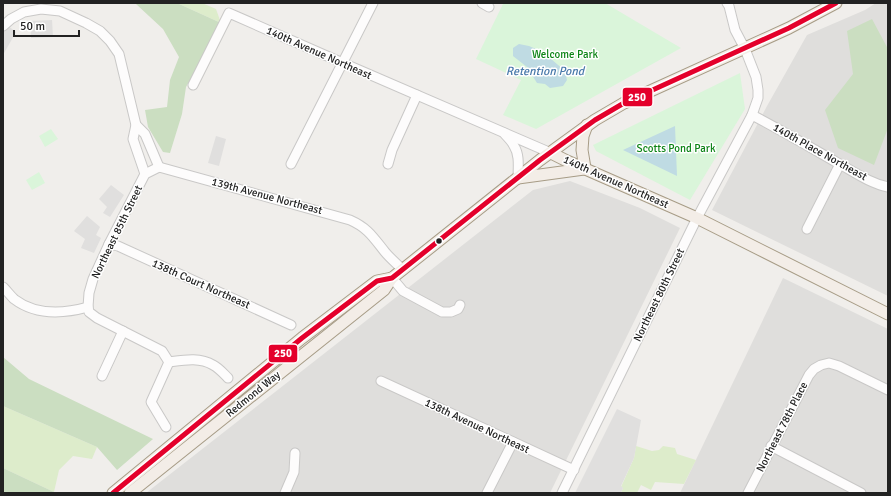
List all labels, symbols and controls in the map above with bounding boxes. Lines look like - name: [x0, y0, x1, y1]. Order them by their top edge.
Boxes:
- scale bar: [14, 12, 79, 38]
- text: 50 m: [20, 19, 45, 34]
- street label: 140th Avenue Northeast: [264, 24, 374, 82]
- park label: Welcome Park: [532, 48, 599, 61]
- water label: Retention Pond: [506, 64, 586, 79]
- line badge: 250: [622, 87, 653, 107]
- text: 250: [628, 91, 646, 104]
- street label: 140th Place Northeast: [771, 121, 869, 183]
- park label: Scotts Pond Park: [637, 142, 716, 155]
- street label: 140th Avenue Northeast: [561, 153, 671, 211]
- street label: 139th Avenue Northeast: [210, 175, 324, 217]
- street label: Northeast 85th Street: [89, 183, 145, 281]
- unlabelled marker: [434, 236, 444, 246]
- street label: Northeast 80th Street: [631, 246, 687, 344]
- street label: 138th Court Northeast: [150, 257, 252, 312]
- line badge: 250: [268, 344, 298, 363]
- text: 250: [274, 347, 292, 360]
- street label: Redmond Way: [223, 368, 283, 420]
- street label: Northeast 78th Place: [754, 380, 810, 474]
- street label: 138th Avenue Northeast: [423, 396, 532, 456]

